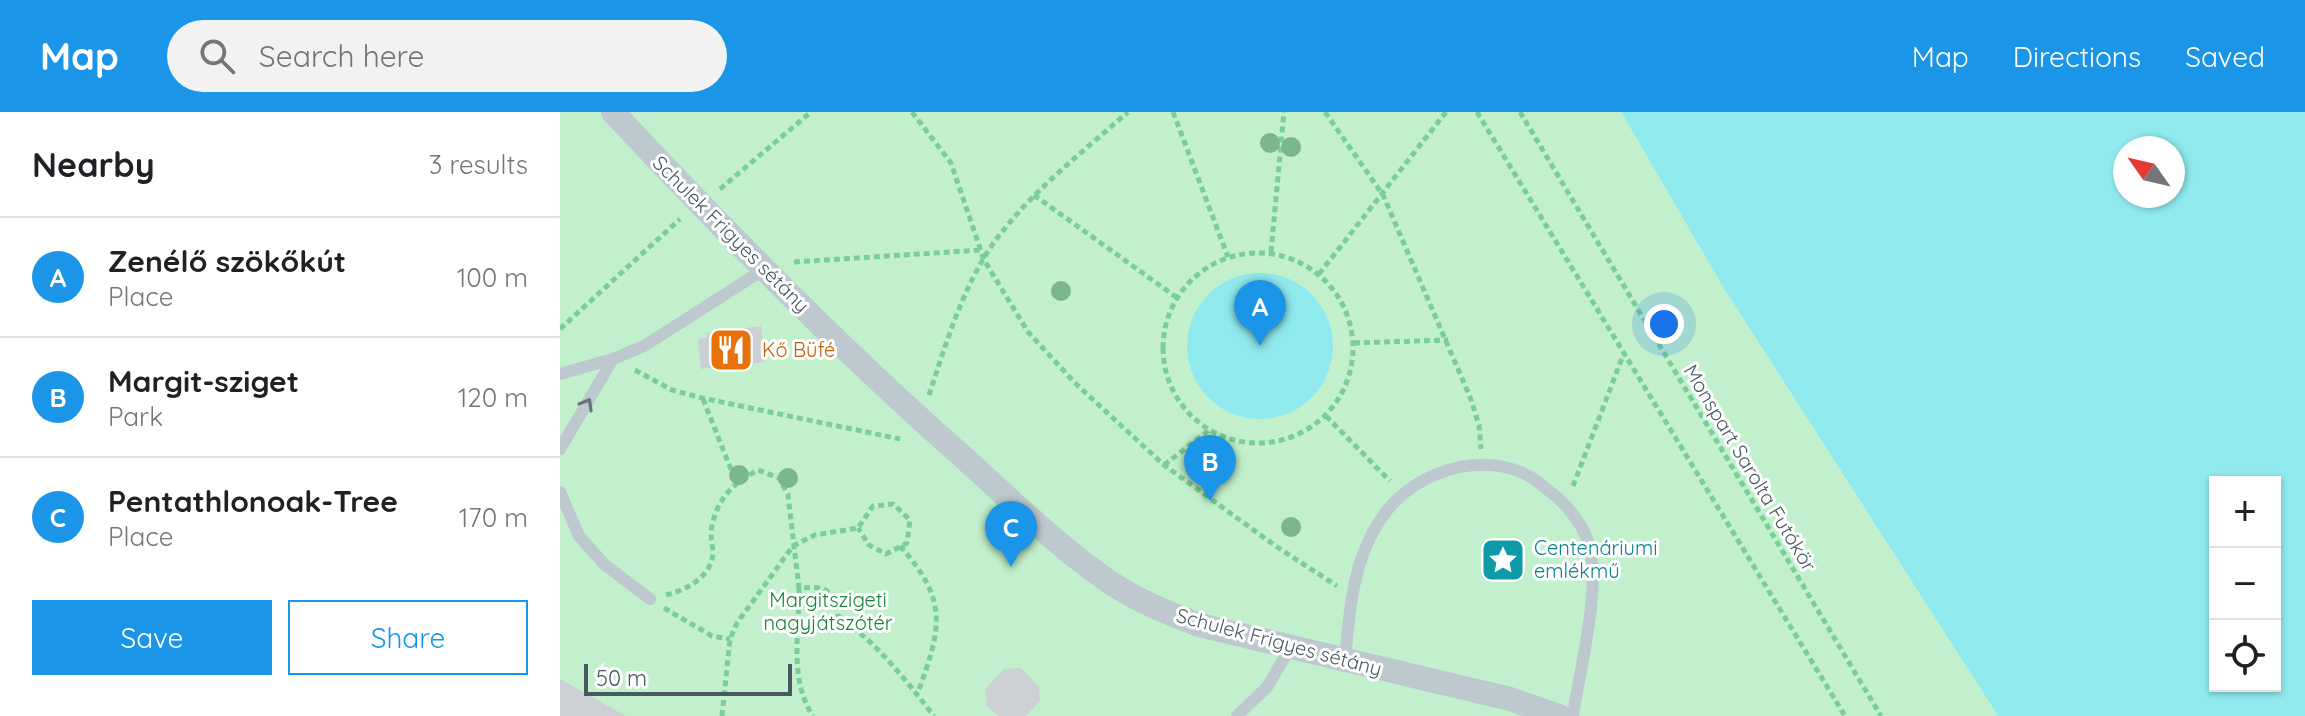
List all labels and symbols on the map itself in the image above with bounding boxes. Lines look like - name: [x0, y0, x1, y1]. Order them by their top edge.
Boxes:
- north arrow: [2113, 136, 2185, 208]
- street label: Schulek Frigyes sétány: [648, 150, 815, 317]
- pin: A: [1234, 280, 1286, 346]
- your location: [1644, 304, 1684, 344]
- restaurant icon: Kő Büfé: [707, 326, 755, 374]
- place label: Kő Büfé: [762, 337, 835, 362]
- street label: Monspart Sarolta Futókör: [1679, 360, 1822, 576]
- one-way arrow: [577, 398, 593, 413]
- pin: B: [1184, 435, 1236, 501]
- pin: C: [985, 501, 1037, 567]
- place label: Centenáriumi emlékmű: [1534, 535, 1657, 583]
- place icon: Centenáriumi emlékmű: [1479, 536, 1527, 584]
- park label: Margitszigeti nagyjátszótér: [764, 587, 893, 635]
- street label: Schulek Frigyes sétány: [1174, 602, 1385, 681]
- scale bar: [584, 660, 792, 696]

